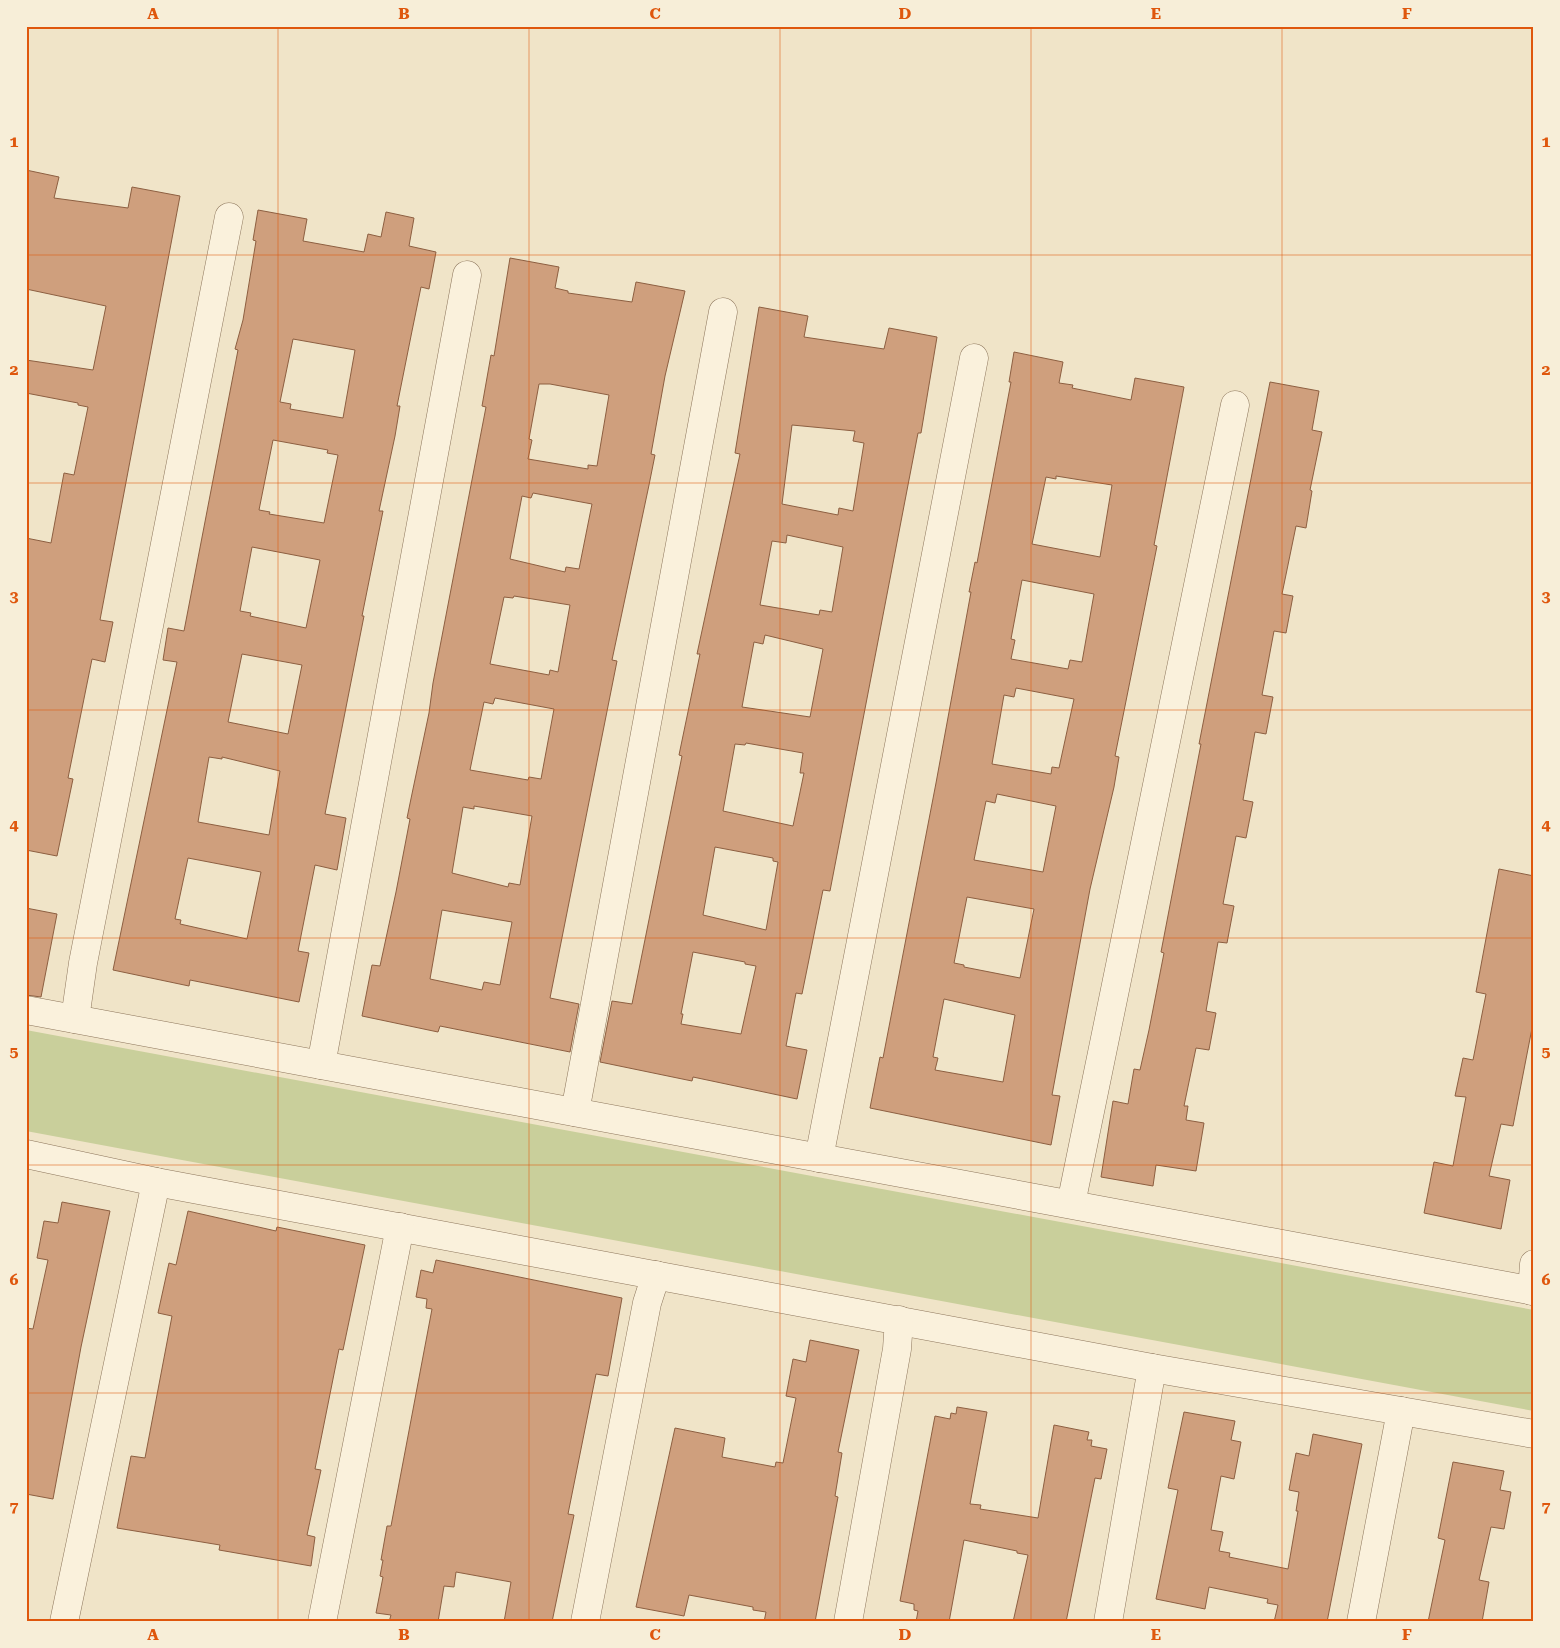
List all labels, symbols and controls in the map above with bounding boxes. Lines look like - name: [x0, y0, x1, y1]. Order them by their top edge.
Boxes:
- text: A: [147, 4, 159, 23]
- text: B: [398, 4, 410, 23]
- text: C: [649, 4, 661, 23]
- text: D: [899, 4, 912, 23]
- text: E: [1151, 4, 1161, 23]
- text: F: [1402, 4, 1412, 23]
- text: 1: [10, 132, 19, 151]
- text: 1: [1542, 132, 1551, 151]
- text: 2: [10, 360, 19, 379]
- text: 2: [1542, 360, 1551, 379]
- text: 3: [10, 587, 19, 606]
- text: 3: [1542, 587, 1551, 606]
- text: 4: [10, 815, 19, 834]
- text: 4: [1542, 815, 1551, 834]
- text: 5: [10, 1042, 19, 1061]
- text: 5: [1542, 1042, 1551, 1061]
- text: 6: [10, 1270, 19, 1289]
- text: 6: [1542, 1270, 1551, 1289]
- text: 7: [10, 1497, 19, 1516]
- text: 7: [1542, 1497, 1551, 1516]
- text: A: [147, 1625, 159, 1644]
- text: B: [398, 1625, 410, 1644]
- text: C: [649, 1625, 661, 1644]
- text: D: [899, 1625, 912, 1644]
- text: E: [1151, 1625, 1161, 1644]
- text: F: [1402, 1625, 1412, 1644]

